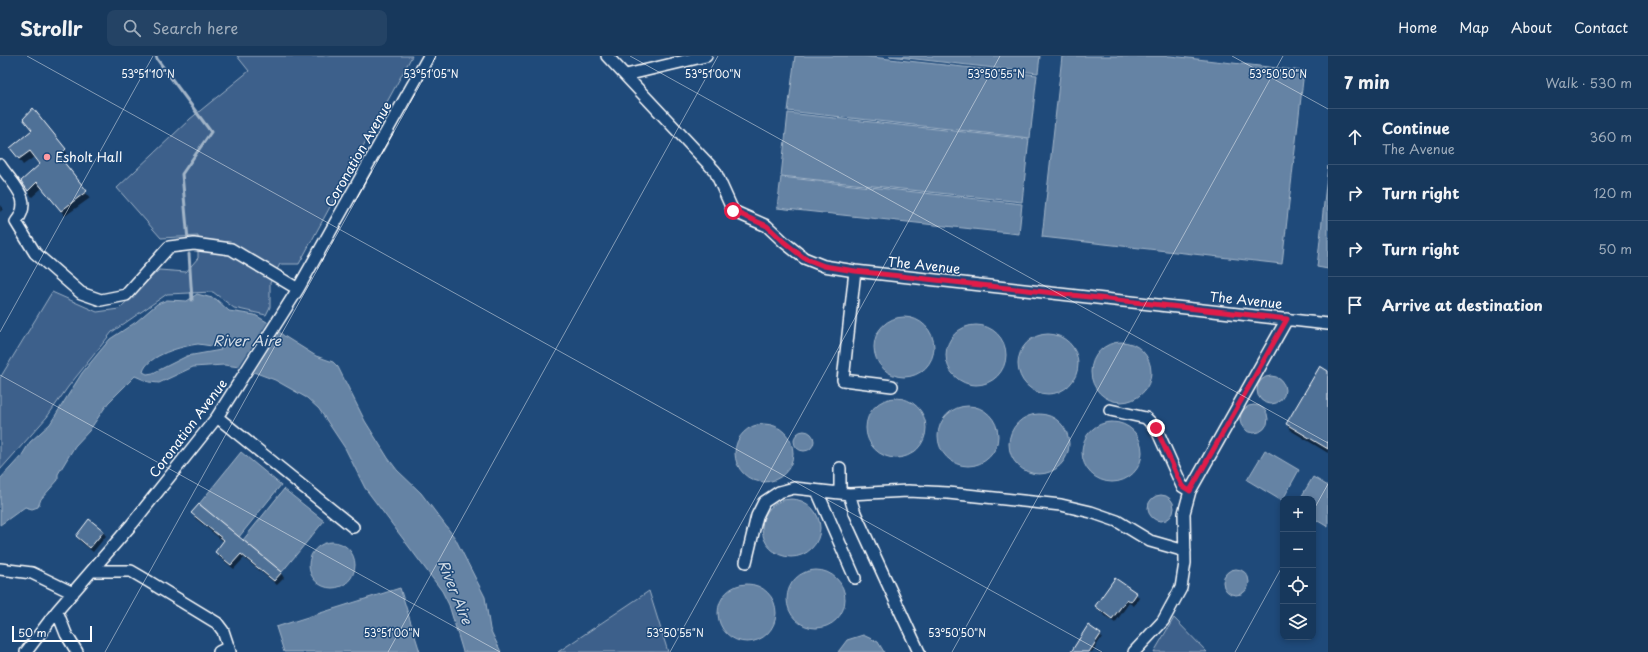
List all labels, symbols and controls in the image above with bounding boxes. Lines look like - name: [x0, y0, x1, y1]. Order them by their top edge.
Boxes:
- search box: [107, 10, 387, 46]
- text: Strollr: [20, 14, 83, 42]
- text: Search here: [153, 16, 238, 39]
- icon: search: [121, 17, 143, 39]
- text: Home: [1398, 17, 1437, 38]
- text: Map: [1459, 17, 1489, 38]
- text: About: [1511, 17, 1552, 38]
- text: Contact: [1574, 17, 1628, 38]
- text: 53°51'10"N: [121, 66, 175, 81]
- text: 53°51'05"N: [403, 66, 459, 81]
- text: 53°51'00"N: [685, 66, 741, 81]
- text: 53°50'55"N: [967, 66, 1025, 81]
- text: 53°50'50"N: [1249, 66, 1307, 81]
- text: 7 min: [1344, 69, 1390, 95]
- text: Walk · 530 m: [1545, 73, 1632, 92]
- street label: Coronation Avenue: [320, 97, 396, 210]
- text: Continue: [1382, 116, 1450, 139]
- icon: ahead: [1344, 126, 1366, 148]
- text: 360 m: [1589, 127, 1632, 146]
- text: The Avenue: [1382, 139, 1455, 158]
- place label: Esholt Hall: [55, 147, 122, 166]
- marker: Esholt Hall: [42, 152, 52, 162]
- text: Turn right: [1382, 181, 1459, 204]
- icon: right: [1344, 182, 1366, 204]
- text: 120 m: [1593, 183, 1632, 202]
- route start: [724, 202, 742, 220]
- text: Turn right: [1382, 237, 1459, 260]
- icon: right: [1344, 238, 1366, 260]
- text: 50 m: [1598, 239, 1632, 258]
- street label: The Avenue: [887, 251, 961, 278]
- street label: The Avenue: [1209, 286, 1283, 313]
- text: Arrive at destination: [1382, 293, 1543, 316]
- icon: arrive: [1344, 294, 1366, 316]
- water label: River Aire: [213, 330, 282, 351]
- street label: Coronation Avenue: [144, 374, 231, 481]
- route end: [1147, 419, 1165, 437]
- map controls: [1280, 496, 1316, 640]
- button: +: [1280, 496, 1316, 532]
- button: −: [1280, 532, 1316, 568]
- water label: River Aire: [433, 556, 478, 629]
- button: locate: [1280, 568, 1316, 604]
- button: layers: [1280, 604, 1316, 640]
- scale bar: [12, 624, 92, 643]
- text: 50 m: [18, 624, 47, 641]
- text: 53°51'00"N: [364, 625, 420, 640]
- text: 53°50'55"N: [646, 625, 704, 640]
- text: 53°50'50"N: [928, 625, 986, 640]

